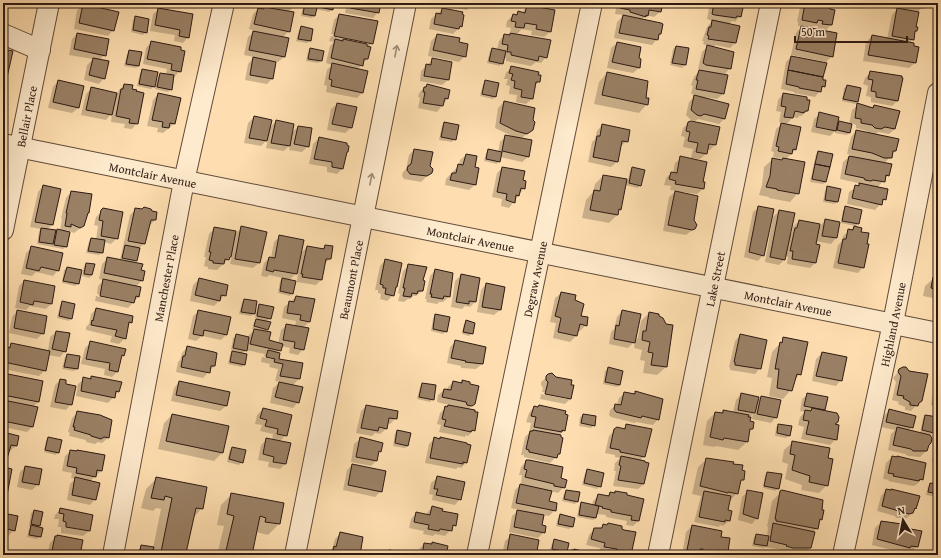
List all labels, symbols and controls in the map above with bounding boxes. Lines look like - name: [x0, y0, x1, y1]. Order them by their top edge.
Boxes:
- scale bar: [795, 18, 907, 44]
- text: 50 m: [801, 23, 825, 40]
- one-way arrow: [392, 45, 400, 58]
- street label: Bellair Place: [12, 84, 41, 149]
- street label: Montclair Avenue: [108, 157, 199, 192]
- one-way arrow: [367, 173, 375, 186]
- street label: Montclair Avenue: [425, 221, 516, 256]
- street label: Manchester Place: [149, 233, 182, 323]
- street label: Beaumont Place: [334, 238, 367, 321]
- street label: Degraw Avenue: [518, 239, 551, 319]
- street label: Lake Street: [701, 249, 729, 308]
- street label: Highland Avenue: [875, 280, 909, 368]
- street label: Montclair Avenue: [743, 286, 834, 320]
- north arrow: [883, 500, 923, 540]
- text: N: [896, 502, 907, 519]

